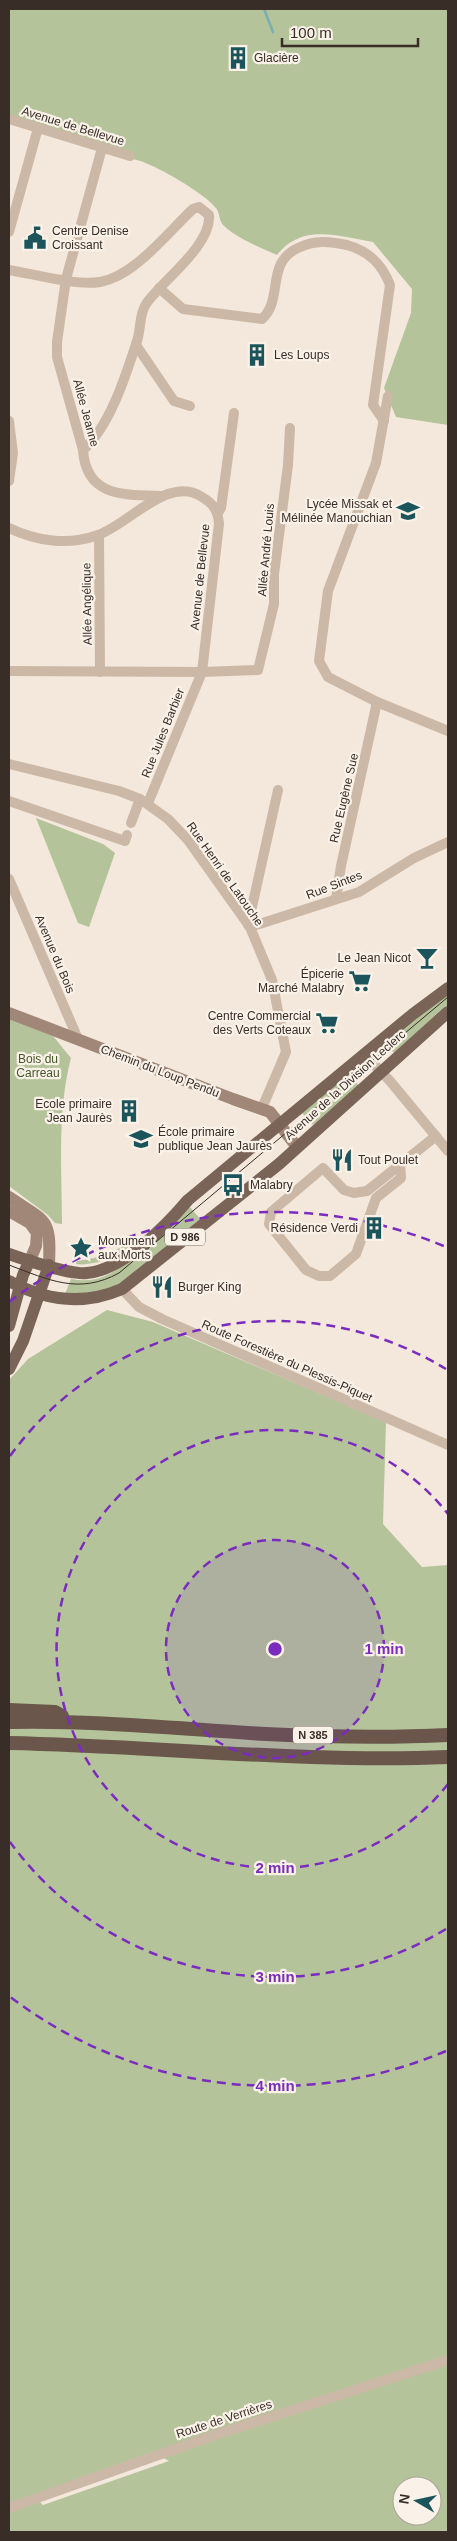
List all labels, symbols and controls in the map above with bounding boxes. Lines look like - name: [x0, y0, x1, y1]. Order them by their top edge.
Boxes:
- scale bar: [282, 15, 418, 47]
- text: 100 m: [290, 24, 332, 41]
- building icon: Glacière: [225, 45, 251, 71]
- place label: Glacière: [254, 51, 299, 65]
- street label: Avenue de Bellevue: [20, 104, 126, 148]
- place label: Centre Denise Croissant: [52, 224, 129, 252]
- public building icon: Centre Denise Croissant: [22, 225, 48, 251]
- building icon: Les Loups: [244, 342, 270, 368]
- place label: Les Loups: [274, 348, 329, 362]
- street label: Allée Jeanne: [70, 378, 102, 449]
- place label: Lycée Missak et Mélinée Manouchian: [281, 497, 393, 525]
- school or university icon: Lycée Missak et Mélinée Manouchian: [395, 498, 421, 524]
- street label: Allée André Louis: [255, 503, 277, 597]
- street label: Avenue de Bellevue: [187, 523, 213, 631]
- street label: Allée Angélique: [79, 562, 95, 645]
- street label: Rue Jules Barbier: [139, 686, 187, 780]
- street label: Rue Eugène Sue: [327, 752, 361, 844]
- street label: Rue Henri de Latouche: [184, 819, 266, 929]
- street label: Rue Sintes: [304, 868, 364, 902]
- street label: Avenue du Bois: [32, 913, 78, 995]
- bar icon: Le Jean Nicot: [414, 945, 440, 971]
- place label: Le Jean Nicot: [338, 951, 412, 965]
- place label: Épicerie Marché Malabry: [258, 966, 344, 995]
- supermarket icon: Épicerie Marché Malabry: [347, 968, 373, 994]
- place label: Centre Commercial des Verts Coteaux: [208, 1009, 311, 1037]
- supermarket icon: Centre Commercial des Verts Coteaux: [314, 1010, 340, 1036]
- street label: Avenue de la Division Leclerc: [282, 1027, 408, 1143]
- street label: Chemin du Loup Pendu: [99, 1042, 221, 1100]
- park label: Bois du Carreau: [16, 1052, 60, 1080]
- place label: Ecole primaire Jean Jaurès: [35, 1097, 112, 1125]
- building icon: Ecole primaire Jean Jaurès: [116, 1098, 142, 1124]
- place label: École primaire publique Jean Jaurès: [158, 1124, 272, 1153]
- school or university icon: École primaire publique Jean Jaurès: [128, 1126, 154, 1152]
- restaurant icon: Tout Poulet: [329, 1147, 355, 1173]
- place label: Tout Poulet: [358, 1153, 419, 1167]
- bus stop icon: Malabry: [220, 1172, 246, 1198]
- place label: Malabry: [250, 1178, 293, 1192]
- building icon: Résidence Verdi: [361, 1215, 387, 1241]
- place label: Résidence Verdi: [271, 1221, 358, 1235]
- road number: D 986: [165, 1228, 205, 1246]
- place label: Monument aux Morts: [98, 1234, 155, 1262]
- place icon: Monument aux Morts: [68, 1235, 94, 1261]
- restaurant icon: Burger King: [149, 1274, 175, 1300]
- place label: Burger King: [178, 1280, 241, 1294]
- street label: Route Forestière du Plessis-Piquet: [199, 1317, 375, 1405]
- centre of rings: [266, 1640, 284, 1658]
- text: 1 min: [364, 1640, 404, 1657]
- road number: N 385: [293, 1726, 333, 1744]
- text: 2 min: [255, 1859, 295, 1876]
- text: 3 min: [255, 1968, 295, 1985]
- text: 4 min: [255, 2077, 295, 2094]
- street label: Route de Verrières: [174, 2397, 274, 2441]
- north arrow: [392, 2476, 442, 2526]
- text: N: [395, 2493, 413, 2505]

